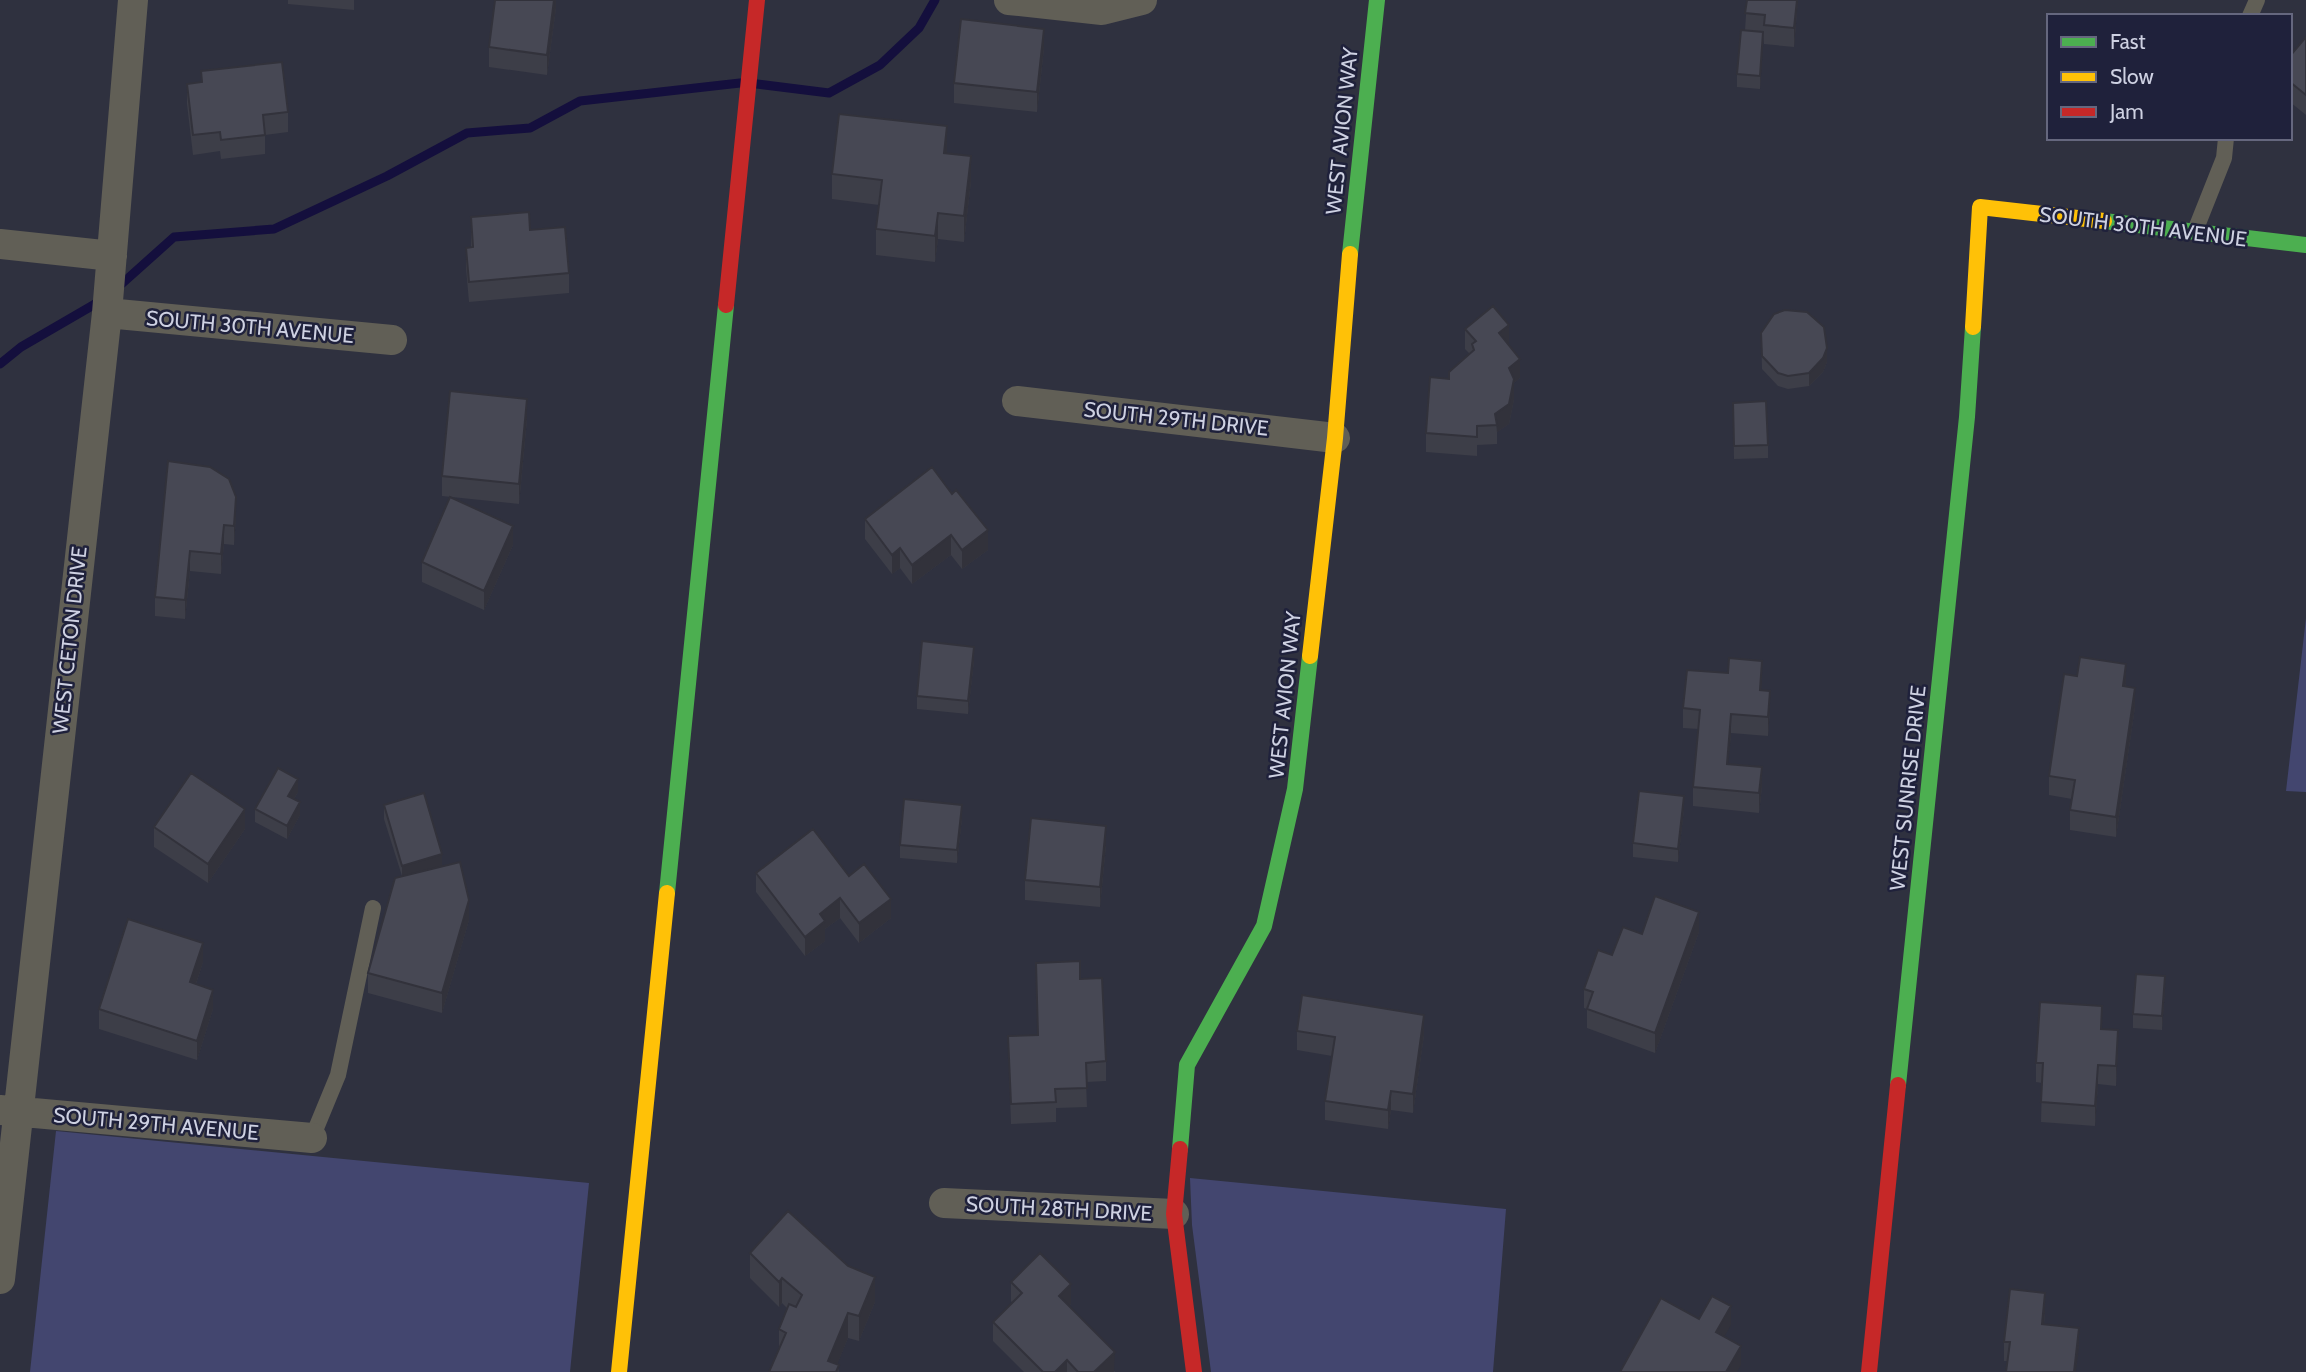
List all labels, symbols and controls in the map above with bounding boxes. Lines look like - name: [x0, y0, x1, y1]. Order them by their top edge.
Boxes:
- legend: [2047, 14, 2292, 140]
- text: Fast: [2110, 29, 2146, 54]
- street label: WEST AVION WAY: [1320, 45, 1363, 216]
- text: Slow: [2110, 64, 2154, 89]
- text: Jam: [2109, 99, 2144, 124]
- street label: SOUTH 30TH AVENUE: [2038, 201, 2248, 252]
- street label: SOUTH 30TH AVENUE: [145, 305, 355, 348]
- street label: SOUTH 29TH DRIVE: [1082, 396, 1270, 441]
- street label: WEST CETON DRIVE: [47, 545, 92, 735]
- street label: WEST AVION WAY: [1263, 609, 1306, 780]
- street label: WEST SUNRISE DRIVE: [1884, 684, 1931, 892]
- street label: SOUTH 29TH AVENUE: [52, 1102, 260, 1145]
- street label: SOUTH 28TH DRIVE: [965, 1191, 1153, 1226]

